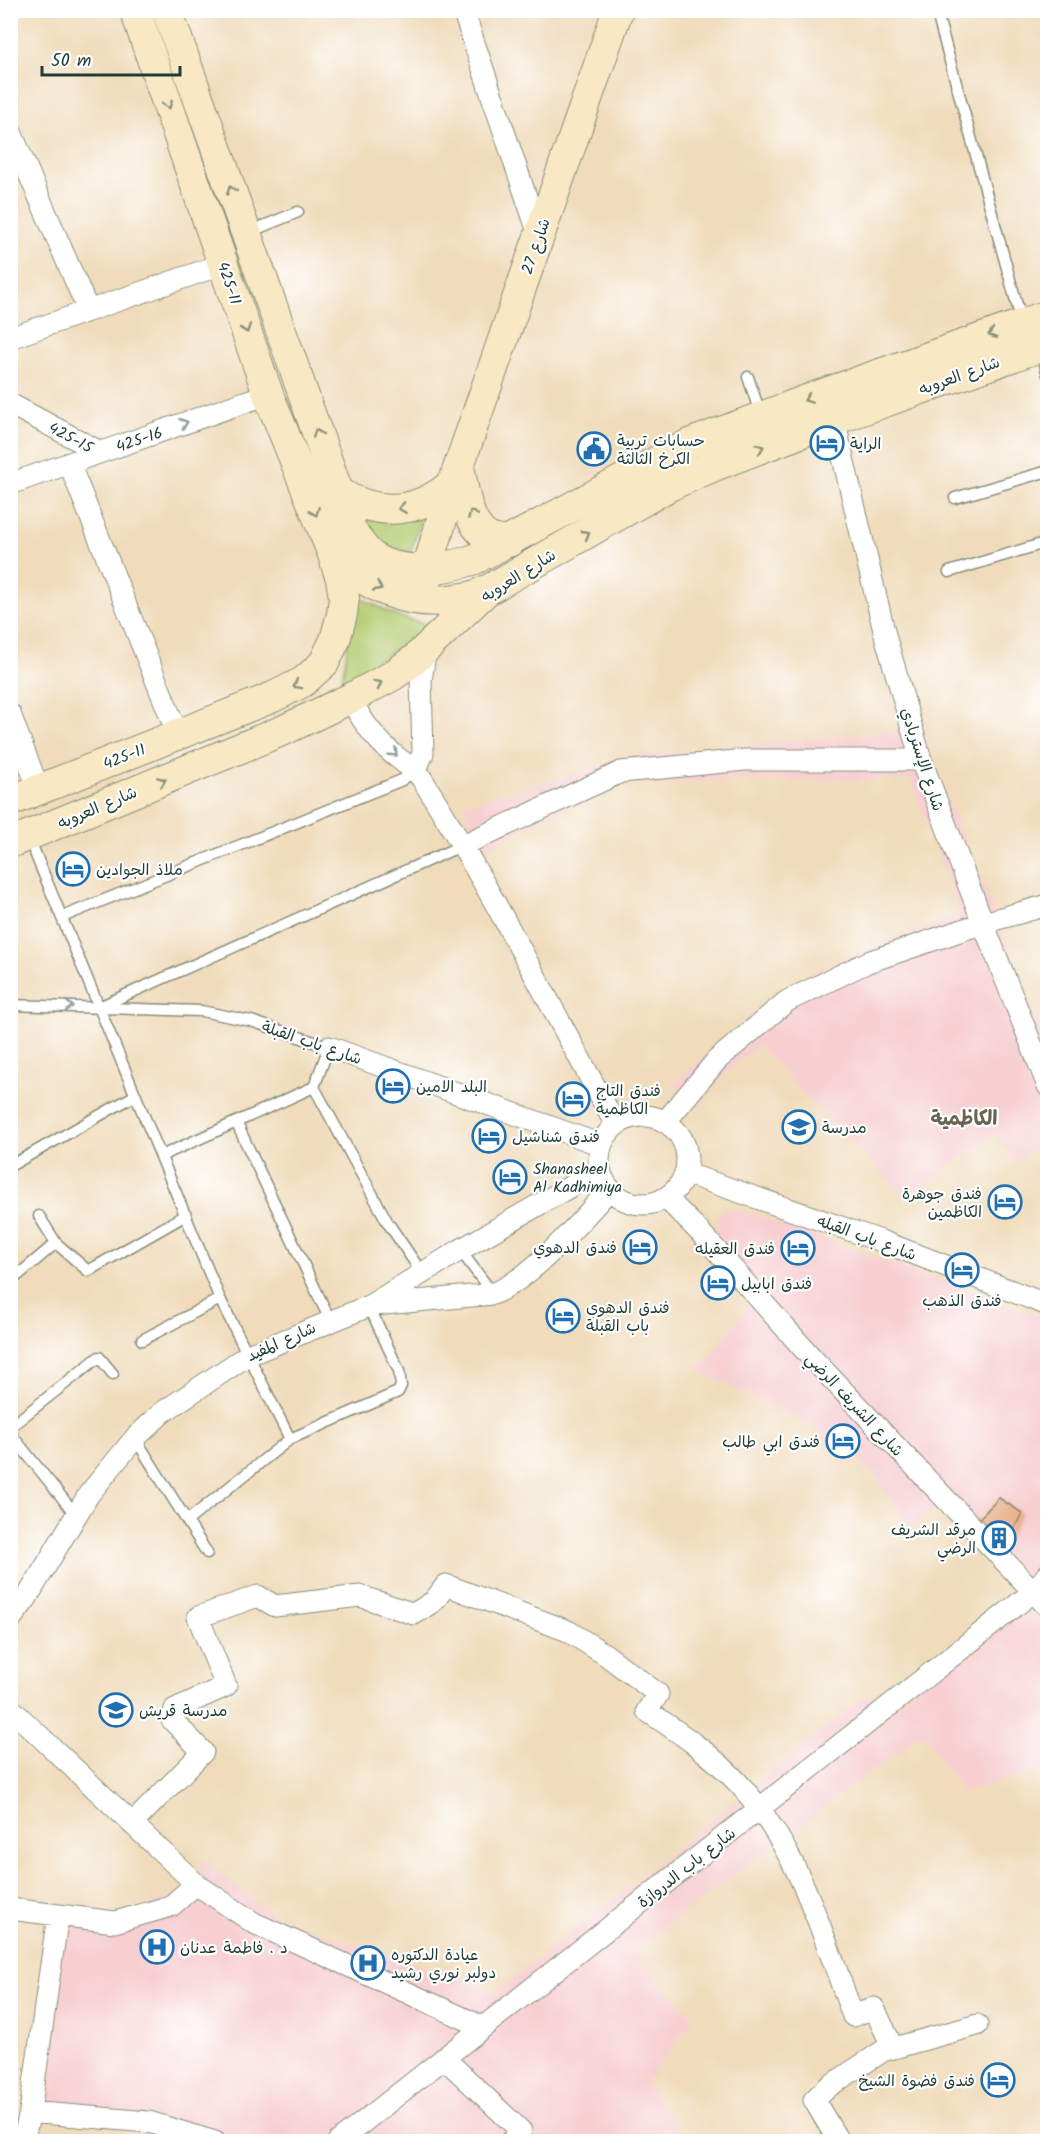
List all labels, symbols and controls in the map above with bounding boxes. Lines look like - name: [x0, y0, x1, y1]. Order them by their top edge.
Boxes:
- scale bar: [42, 39, 180, 77]
- text: 50 m: [51, 47, 91, 76]
- one-way arrow: [161, 100, 173, 110]
- one-way arrow: [225, 185, 238, 196]
- street label: شارع 27: [515, 215, 558, 278]
- street label: 425-11: [210, 259, 248, 308]
- one-way arrow: [238, 323, 251, 334]
- one-way arrow: [987, 327, 998, 340]
- street label: شارع العروبه: [916, 350, 1004, 403]
- one-way arrow: [804, 392, 814, 405]
- street label: 425-15: [43, 416, 98, 461]
- one-way arrow: [179, 418, 189, 430]
- street label: 425-16: [113, 421, 166, 460]
- hotel icon: الراية: [809, 425, 845, 461]
- one-way arrow: [312, 429, 325, 439]
- place label: حسابات تربية الكرخ الثالثة: [617, 429, 705, 472]
- public building icon: حسابات تربية الكرخ الثالثة: [576, 431, 612, 467]
- place label: الراية: [850, 432, 881, 457]
- one-way arrow: [755, 443, 765, 456]
- one-way arrow: [397, 501, 406, 513]
- one-way arrow: [308, 505, 320, 516]
- one-way arrow: [467, 509, 479, 520]
- one-way arrow: [580, 530, 590, 541]
- street label: شارع العروبه: [476, 543, 561, 609]
- one-way arrow: [372, 580, 383, 592]
- one-way arrow: [293, 678, 303, 689]
- one-way arrow: [372, 680, 382, 691]
- street label: شارع الإستربادي: [893, 704, 950, 815]
- street label: 425-11: [99, 738, 150, 777]
- one-way arrow: [386, 746, 397, 757]
- one-way arrow: [155, 776, 166, 788]
- street label: شارع العروبه: [54, 780, 141, 836]
- hotel icon: ملاذ الجوادين: [55, 851, 91, 887]
- place label: ملاذ الجوادين: [96, 858, 183, 883]
- one-way arrow: [64, 1000, 73, 1012]
- street label: شارع باب القبلة: [258, 1015, 365, 1072]
- hotel icon: البلد الامين: [375, 1068, 411, 1104]
- place label: البلد الامين: [416, 1075, 487, 1100]
- place label: فندق التاج الكاظمية: [596, 1079, 661, 1122]
- hotel icon: فندق التاج الكاظمية: [555, 1081, 591, 1117]
- district label: الكاظمية: [931, 1104, 997, 1136]
- school or university icon: مدرسة: [781, 1109, 817, 1145]
- place label: مدرسة: [822, 1116, 867, 1141]
- hotel icon: فندق شناشيل: [471, 1118, 507, 1154]
- place label: فندق شناشيل: [512, 1125, 600, 1150]
- place label: Shanasheel Al Kadhimiya: [533, 1157, 622, 1200]
- hotel icon: Shanasheel Al Kadhimiya: [492, 1159, 528, 1195]
- place label: فندق جوهرة الكاظمين: [902, 1182, 982, 1225]
- hotel icon: فندق جوهرة الكاظمين: [987, 1184, 1023, 1220]
- street label: شارع باب القبله: [813, 1209, 920, 1268]
- hotel icon: فندق الدهوي: [622, 1229, 658, 1265]
- hotel icon: فندق العقيله: [780, 1230, 816, 1266]
- place label: فندق الدهوي: [533, 1236, 617, 1261]
- place label: فندق العقيله: [695, 1237, 775, 1262]
- hotel icon: فندق الذهب: [944, 1252, 980, 1288]
- hotel icon: فندق ابابيل: [700, 1265, 736, 1301]
- place label: فندق ابابيل: [741, 1272, 812, 1297]
- place label: فندق الذهب: [922, 1289, 1002, 1314]
- place label: فندق الدهوي باب القبلة: [586, 1296, 670, 1339]
- hotel icon: فندق الدهوي باب القبلة: [545, 1298, 581, 1334]
- street label: شارع المفيد: [243, 1316, 320, 1369]
- street label: شارع الشريف الرضي: [798, 1347, 909, 1463]
- hotel icon: فندق ابي طالب: [825, 1423, 861, 1459]
- place label: فندق ابي طالب: [722, 1430, 820, 1456]
- place label: مرقد الشريف الرضي: [891, 1518, 976, 1562]
- building icon: مرقد الشريف الرضي: [981, 1520, 1017, 1556]
- school or university icon: مدرسة قريش: [98, 1692, 134, 1728]
- place label: مدرسة قريش: [139, 1699, 227, 1724]
- street label: شارع باب الدروازة: [632, 1822, 742, 1915]
- hospital icon: د . فاطمة عدنان: [139, 1929, 175, 1965]
- place label: د . فاطمة عدنان: [180, 1936, 288, 1961]
- place label: عيادة الدكتوره دولبر نوري رشيد: [391, 1943, 496, 1986]
- hospital icon: عيادة الدكتوره دولبر نوري رشيد: [350, 1945, 386, 1981]
- hotel icon: فندق فضوة الشيخ: [980, 2062, 1016, 2098]
- place label: فندق فضوة الشيخ: [859, 2069, 975, 2094]

